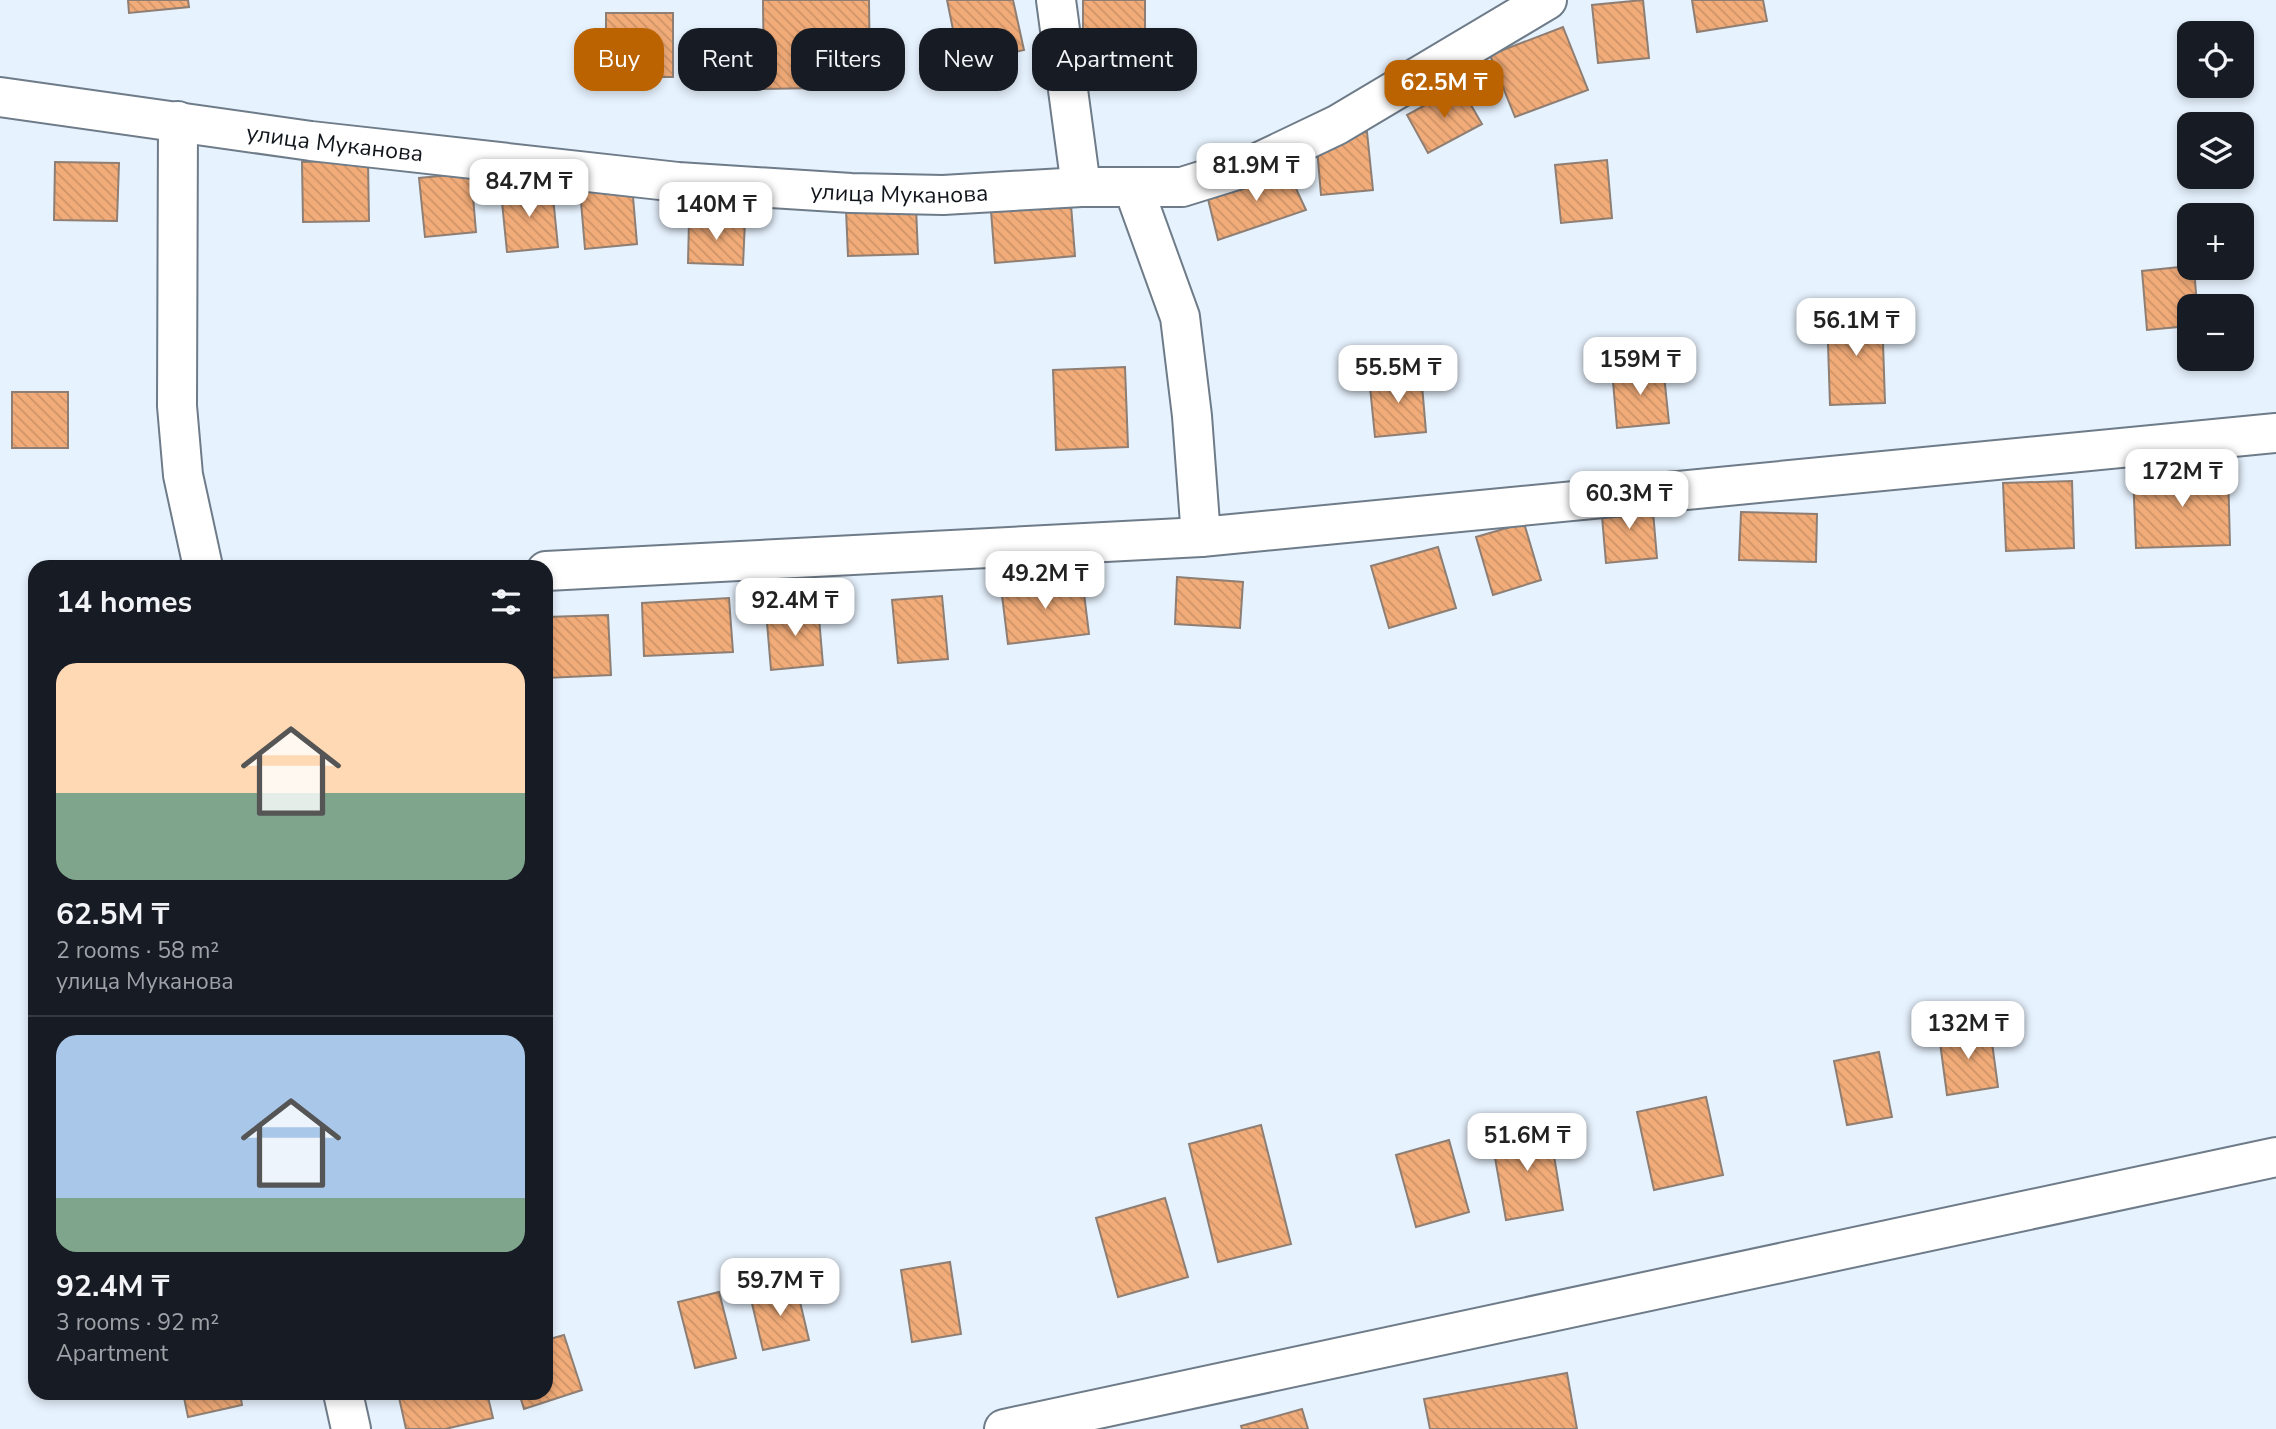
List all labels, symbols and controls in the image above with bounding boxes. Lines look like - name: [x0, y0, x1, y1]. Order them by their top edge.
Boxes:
- map controls: [2177, 21, 2254, 371]
- button: locate: [2177, 21, 2254, 98]
- chip: Buy: [574, 28, 664, 91]
- chip: Rent: [678, 28, 777, 91]
- chip: Filters: [791, 28, 905, 91]
- chip: New: [919, 28, 1018, 91]
- chip: Apartment: [1032, 28, 1197, 91]
- pin: 62.5M ₸: [1379, 60, 1509, 120]
- text: 62.5M ₸: [1400, 67, 1488, 98]
- button: layers: [2177, 112, 2254, 189]
- street label: улица Муканова: [244, 117, 425, 169]
- pin: 81.9M ₸: [1191, 144, 1321, 203]
- text: 81.9M ₸: [1212, 150, 1300, 181]
- pin: 84.7M ₸: [464, 160, 594, 219]
- text: 84.7M ₸: [485, 166, 573, 197]
- street label: улица Муканова: [809, 175, 989, 211]
- pin: 140M ₸: [659, 182, 773, 242]
- text: 140M ₸: [675, 189, 757, 220]
- button: +: [2177, 203, 2254, 280]
- button: −: [2177, 294, 2254, 371]
- pin: 56.1M ₸: [1791, 298, 1921, 358]
- text: 56.1M ₸: [1812, 305, 1900, 336]
- pin: 159M ₸: [1583, 338, 1697, 397]
- text: 159M ₸: [1599, 344, 1681, 375]
- pin: 55.5M ₸: [1333, 346, 1463, 405]
- text: 55.5M ₸: [1354, 352, 1442, 383]
- pin: 172M ₸: [2125, 449, 2239, 509]
- text: 172M ₸: [2141, 456, 2223, 487]
- pin: 60.3M ₸: [1564, 472, 1694, 531]
- text: 60.3M ₸: [1585, 478, 1673, 509]
- pin: 49.2M ₸: [980, 552, 1110, 611]
- text: 49.2M ₸: [1001, 558, 1089, 589]
- pin: 92.4M ₸: [730, 578, 860, 638]
- text: 14 homes: [56, 582, 192, 623]
- icon: filters: [487, 583, 525, 621]
- text: 92.4M ₸: [751, 585, 839, 616]
- icon: home: [228, 708, 354, 834]
- text: 62.5M ₸: [56, 894, 170, 935]
- text: 2 rooms · 58 m²: [56, 935, 219, 966]
- text: улица Муканова: [56, 966, 234, 997]
- pin: 132M ₸: [1911, 1002, 2025, 1061]
- text: 132M ₸: [1927, 1008, 2009, 1039]
- icon: home: [228, 1080, 354, 1206]
- pin: 51.6M ₸: [1462, 1114, 1592, 1173]
- text: 51.6M ₸: [1483, 1120, 1571, 1151]
- pin: 59.7M ₸: [715, 1258, 845, 1318]
- text: 59.7M ₸: [736, 1265, 824, 1296]
- text: 92.4M ₸: [56, 1266, 170, 1307]
- text: 3 rooms · 92 m²: [56, 1307, 219, 1338]
- text: Apartment: [56, 1338, 168, 1369]

